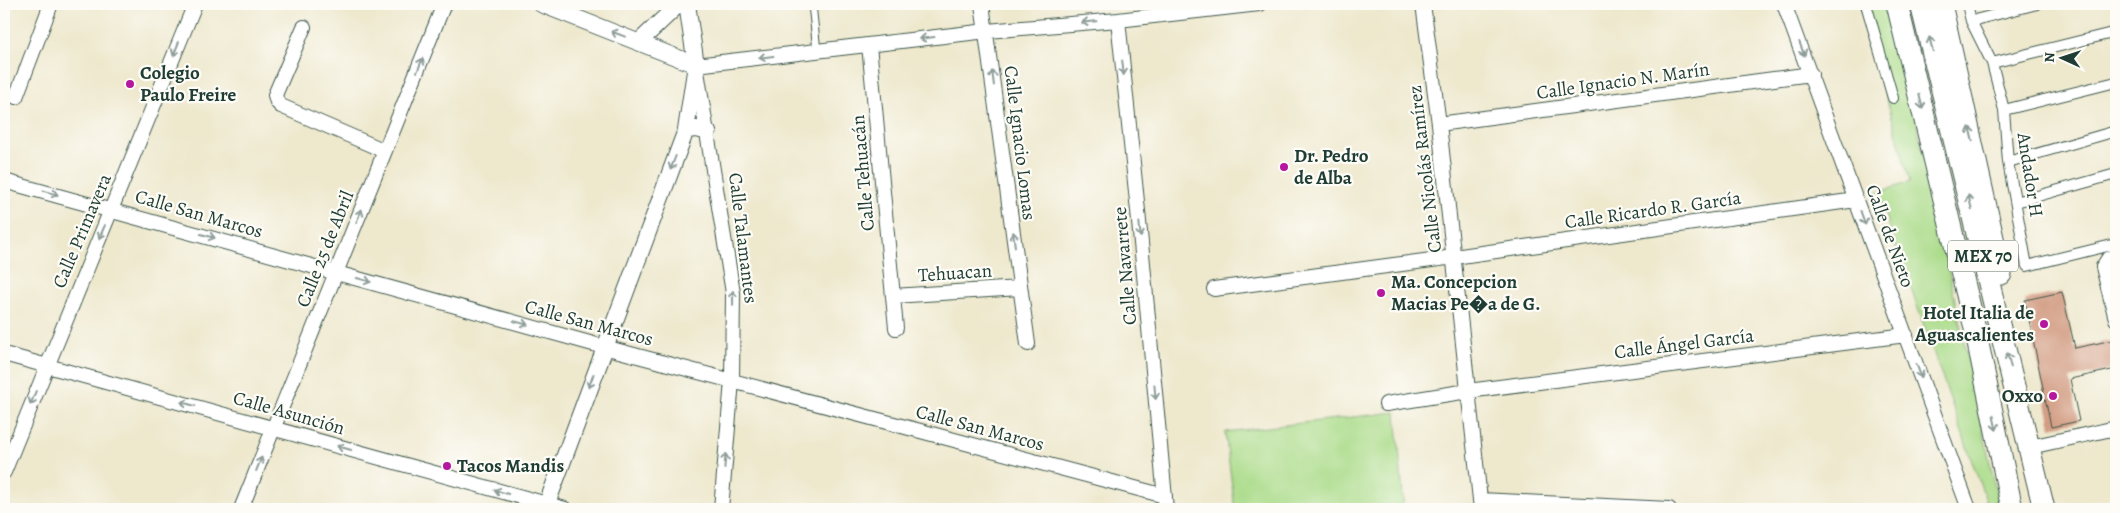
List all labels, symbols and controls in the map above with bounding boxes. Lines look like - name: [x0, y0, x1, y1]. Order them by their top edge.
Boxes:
- one-way arrow: [1081, 18, 1097, 27]
- one-way arrow: [611, 29, 626, 38]
- north arrow: [2038, 32, 2088, 82]
- one-way arrow: [919, 33, 935, 43]
- one-way arrow: [1926, 37, 1935, 53]
- one-way arrow: [171, 41, 181, 56]
- one-way arrow: [1797, 41, 1807, 56]
- one-way arrow: [758, 52, 774, 62]
- text: N: [2040, 52, 2059, 63]
- street label: Calle Ignacio N. Marín: [1535, 56, 1711, 106]
- one-way arrow: [415, 58, 425, 73]
- place label: Colegio Paulo Freire: [140, 60, 236, 108]
- one-way arrow: [1118, 60, 1128, 76]
- street label: Calle Ignacio Lomas: [998, 64, 1042, 222]
- one-way arrow: [988, 70, 998, 86]
- marker: Colegio Paulo Freire: [124, 78, 136, 90]
- street label: Calle Nicolás Ramírez: [1402, 84, 1448, 254]
- one-way arrow: [1917, 94, 1926, 110]
- street label: Calle Tehuacán: [845, 114, 881, 232]
- one-way arrow: [1966, 126, 1975, 142]
- street label: Andador H: [2010, 130, 2050, 219]
- place label: Dr. Pedro de Alba: [1294, 143, 1369, 191]
- one-way arrow: [668, 155, 677, 170]
- marker: Dr. Pedro de Alba: [1278, 161, 1290, 173]
- street label: Calle Primavera: [46, 170, 118, 292]
- street label: Calle Talamantes: [722, 171, 764, 305]
- street label: Calle de Nieto: [1859, 181, 1921, 291]
- street label: Calle San Marcos: [132, 183, 266, 245]
- street label: Calle Ricardo R. García: [1563, 185, 1743, 235]
- street label: Calle 25 de Abril: [290, 187, 360, 311]
- one-way arrow: [42, 189, 58, 198]
- one-way arrow: [1965, 194, 1974, 210]
- street label: Calle Navarrete: [1107, 206, 1143, 326]
- one-way arrow: [355, 209, 364, 224]
- one-way arrow: [1859, 210, 1868, 226]
- one-way arrow: [1135, 222, 1145, 238]
- one-way arrow: [97, 224, 106, 239]
- one-way arrow: [199, 232, 215, 241]
- one-way arrow: [1009, 232, 1019, 248]
- road number: MEX 70: [1948, 240, 2018, 272]
- street label: Tehuacan: [917, 257, 993, 289]
- place label: Ma. Concepcion Macias Pe�a de G.: [1391, 269, 1540, 317]
- one-way arrow: [356, 276, 372, 285]
- marker: Ma. Concepcion Macias Pe�a de G.: [1375, 287, 1387, 299]
- one-way arrow: [728, 291, 737, 307]
- street label: Calle San Marcos: [522, 293, 656, 353]
- place label: Hotel Italia de Aguascalientes: [1914, 300, 2034, 348]
- marker: Hotel Italia de Aguascalientes: [2038, 318, 2050, 330]
- one-way arrow: [512, 319, 528, 329]
- street label: Calle Ángel García: [1613, 323, 1755, 365]
- one-way arrow: [2004, 352, 2013, 368]
- one-way arrow: [1915, 363, 1924, 378]
- one-way arrow: [586, 373, 595, 388]
- one-way arrow: [1151, 383, 1160, 399]
- place label: Oxxo: [2002, 383, 2043, 409]
- street label: Calle Asunción: [230, 385, 348, 441]
- one-way arrow: [28, 390, 37, 405]
- marker: Oxxo: [2047, 390, 2059, 402]
- street label: Calle San Marcos: [913, 398, 1047, 458]
- one-way arrow: [180, 399, 196, 409]
- one-way arrow: [1990, 415, 2000, 431]
- one-way arrow: [337, 443, 353, 452]
- place label: Tacos Mandis: [457, 453, 564, 479]
- one-way arrow: [721, 453, 730, 469]
- one-way arrow: [255, 457, 265, 472]
- marker: Tacos Mandis: [441, 460, 453, 472]
- one-way arrow: [493, 486, 509, 496]

